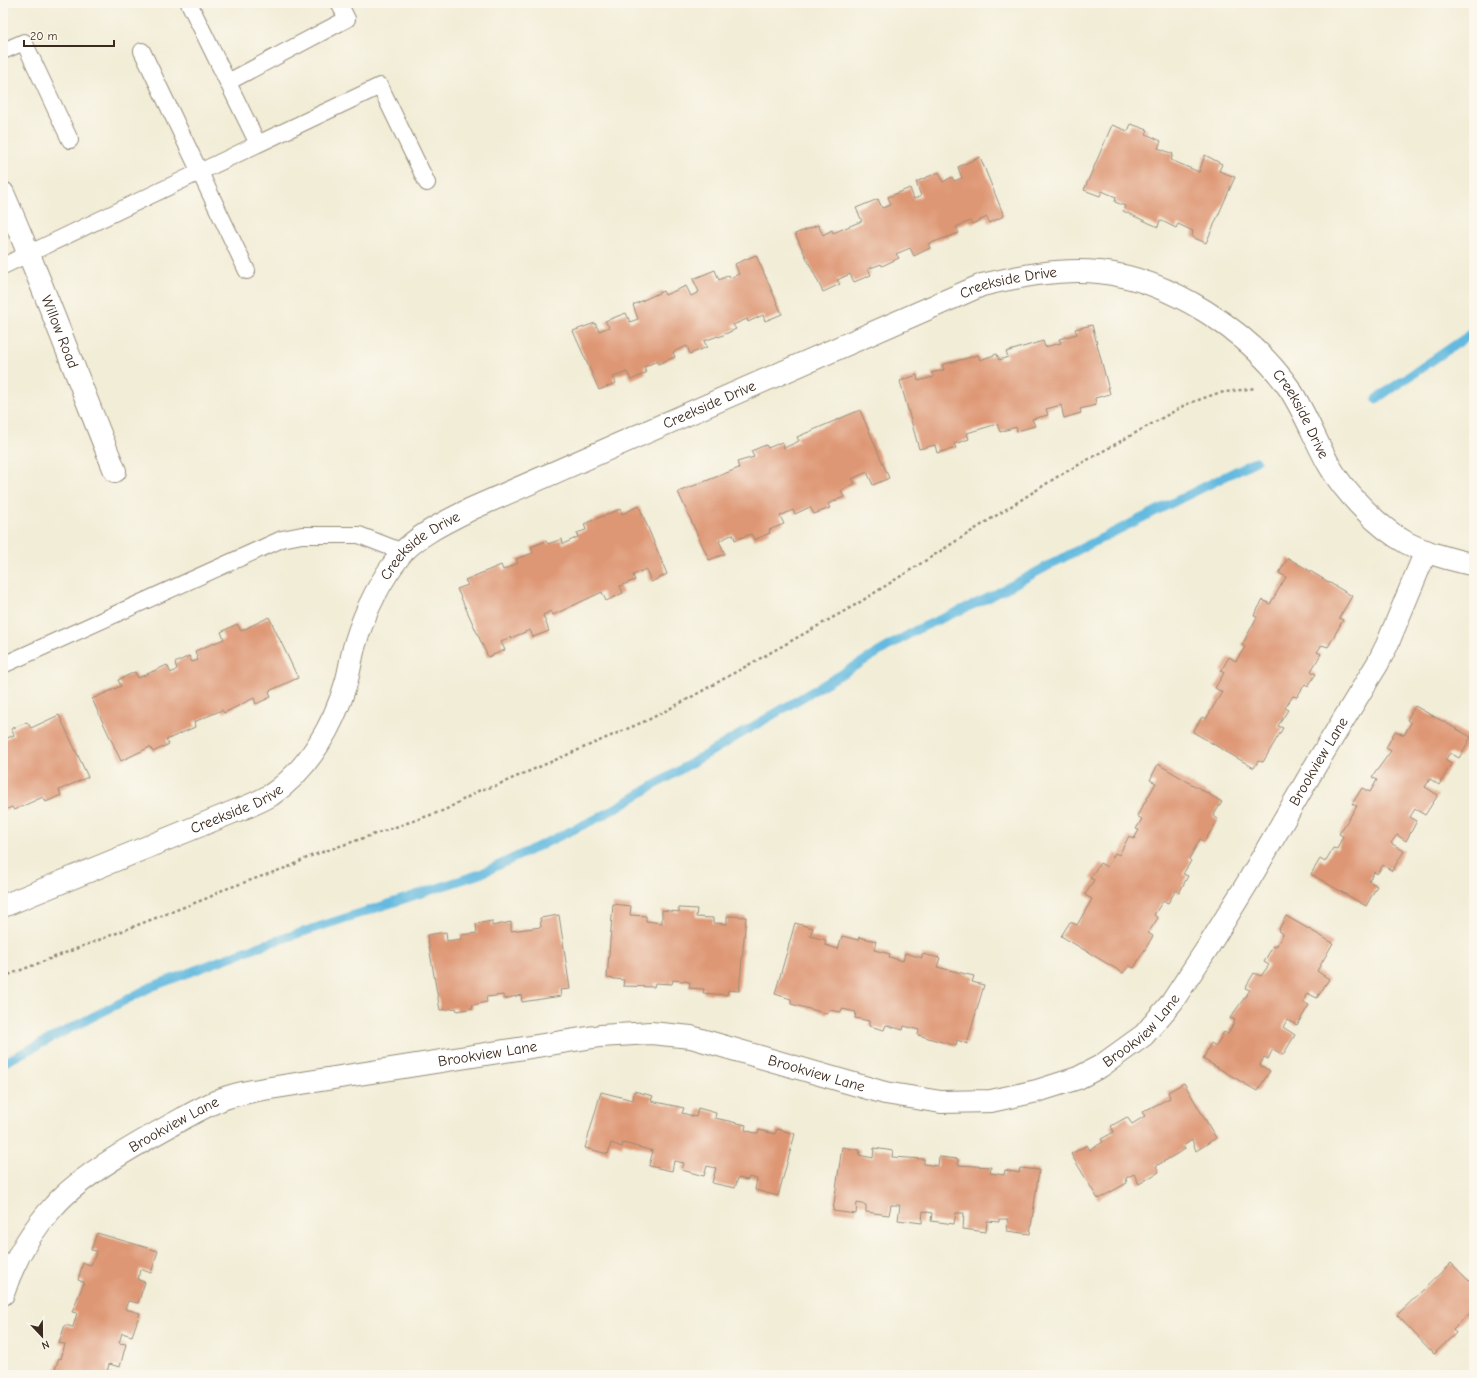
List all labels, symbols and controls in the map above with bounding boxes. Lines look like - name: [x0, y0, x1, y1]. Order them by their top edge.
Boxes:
- scale bar: [24, 22, 114, 48]
- text: 20 m: [30, 29, 58, 43]
- street label: Creekside Drive: [957, 263, 1058, 303]
- street label: Willow Road: [37, 292, 82, 371]
- street label: Creekside Drive: [1269, 365, 1333, 462]
- street label: Creekside Drive: [660, 376, 759, 433]
- street label: Creekside Drive: [376, 507, 463, 583]
- street label: Brookview Lane: [1285, 713, 1352, 809]
- street label: Creekside Drive: [188, 780, 287, 837]
- street label: Brookview Lane: [1099, 990, 1184, 1071]
- street label: Brookview Lane: [437, 1037, 539, 1070]
- street label: Brookview Lane: [766, 1051, 868, 1096]
- street label: Brookview Lane: [126, 1092, 222, 1156]
- north arrow: [22, 1316, 62, 1356]
- text: N: [40, 1337, 51, 1352]

